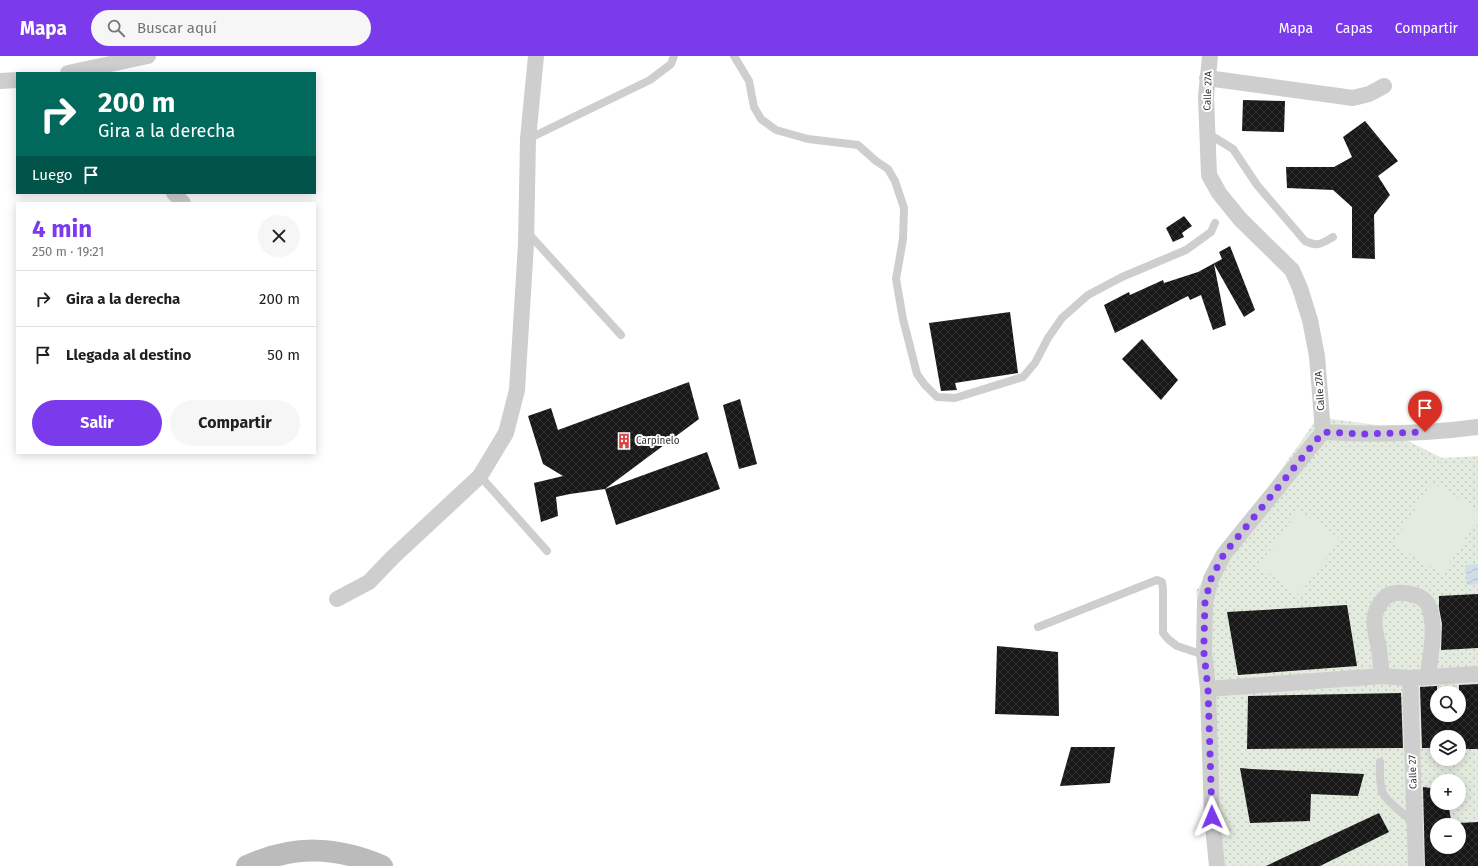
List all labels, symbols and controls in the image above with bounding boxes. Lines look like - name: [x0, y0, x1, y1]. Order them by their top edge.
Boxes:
- search box: [91, 10, 371, 46]
- text: Mapa: [20, 17, 67, 40]
- icon: search: [105, 17, 127, 39]
- text: Buscar aquí: [137, 19, 217, 37]
- text: Mapa: [1279, 20, 1313, 37]
- text: Capas: [1335, 20, 1373, 37]
- text: Compartir: [1395, 20, 1458, 37]
- street label: Calle 27A: [1201, 71, 1215, 111]
- text: 200 m: [98, 86, 176, 119]
- icon: right: [32, 88, 84, 140]
- text: Gira a la derecha: [98, 120, 235, 142]
- icon: arrive: [80, 164, 102, 186]
- text: Luego: [32, 166, 72, 184]
- text: 4 min: [32, 215, 92, 243]
- button: close: [258, 215, 300, 257]
- text: 250 m · 19:21: [32, 244, 104, 259]
- icon: right: [32, 288, 54, 310]
- text: Gira a la derecha: [66, 290, 180, 308]
- text: 200 m: [259, 290, 300, 308]
- icon: arrive: [32, 344, 54, 366]
- text: Llegada al destino: [66, 346, 191, 364]
- text: 50 m: [267, 346, 300, 364]
- street label: Calle 27A: [1313, 371, 1327, 411]
- pin: [1408, 391, 1442, 432]
- icon: arrive: [1414, 397, 1436, 419]
- button: Salir: [32, 400, 162, 446]
- button: Compartir: [170, 400, 300, 446]
- building icon: Carpinelo: [615, 432, 633, 450]
- place label: Carpinelo: [636, 435, 680, 447]
- map controls: [1430, 686, 1466, 854]
- button: search: [1430, 686, 1466, 722]
- button: layers: [1430, 730, 1466, 766]
- street label: Calle 27: [1406, 754, 1420, 789]
- button: +: [1430, 774, 1466, 810]
- position arrow: [1191, 796, 1233, 838]
- button: −: [1430, 818, 1466, 854]

